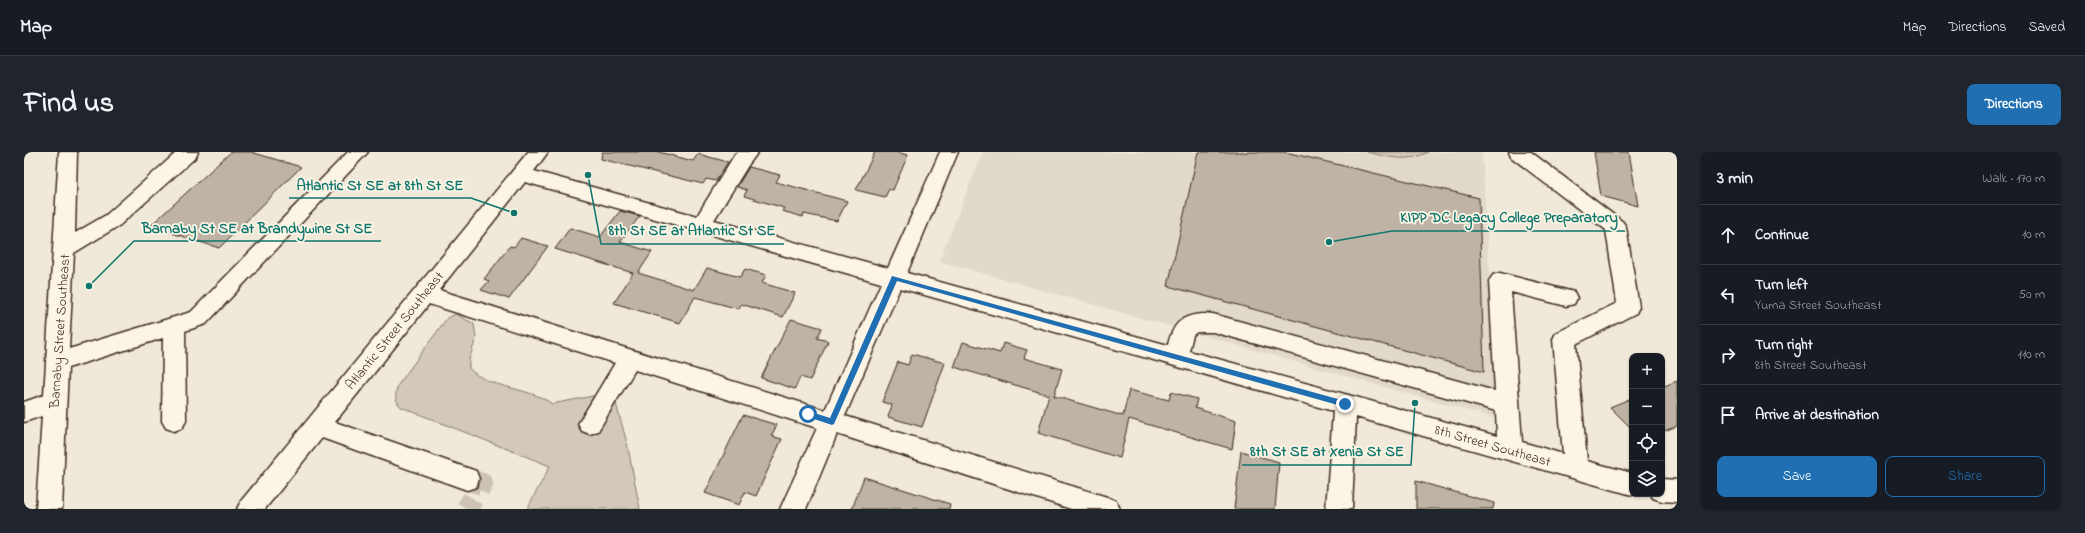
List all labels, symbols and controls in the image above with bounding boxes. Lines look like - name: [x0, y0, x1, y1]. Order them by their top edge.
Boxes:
- text: Map: [20, 14, 52, 41]
- text: Map: [1903, 17, 1926, 38]
- text: Directions: [1948, 17, 2006, 38]
- text: Saved: [2028, 17, 2065, 38]
- text: Find us: [24, 84, 114, 125]
- button: Directions: [1967, 84, 2061, 125]
- text: 3 min: [1717, 166, 1753, 191]
- text: Walk · 170 m: [1982, 169, 2045, 188]
- callout: Atlantic St SE at 8th St SE: [289, 171, 471, 198]
- text: Atlantic St SE at 8th St SE: [297, 175, 463, 197]
- callout: KIPP DC Legacy College Preparatory: [1392, 204, 1625, 231]
- text: KIPP DC Legacy College Preparatory: [1400, 207, 1618, 231]
- callout: Barnaby St SE at Brandywine St SE: [134, 214, 381, 241]
- callout: 8th St SE at Atlantic St SE: [601, 217, 784, 244]
- text: Barnaby St SE at Brandywine St SE: [141, 218, 372, 242]
- text: 8th St SE at Atlantic St SE: [608, 220, 775, 242]
- icon: ahead: [1717, 224, 1739, 246]
- text: Continue: [1755, 224, 1809, 246]
- text: 10 m: [2022, 225, 2045, 244]
- street label: Barnaby Street Southeast: [45, 253, 77, 410]
- street label: Atlantic Street Southeast: [341, 267, 450, 395]
- text: Turn left: [1755, 274, 1808, 296]
- icon: left: [1717, 284, 1739, 306]
- text: 50 m: [2019, 285, 2045, 304]
- text: Yuma Street Southeast: [1755, 296, 1882, 315]
- text: Turn right: [1755, 334, 1813, 356]
- icon: right: [1717, 344, 1739, 366]
- text: 110 m: [2018, 345, 2045, 364]
- map controls: [1629, 353, 1665, 497]
- button: +: [1629, 353, 1665, 389]
- text: 8th Street Southeast: [1755, 356, 1867, 375]
- button: −: [1629, 389, 1665, 425]
- route end: [1336, 395, 1354, 413]
- icon: arrive: [1717, 404, 1739, 426]
- text: Arrive at destination: [1755, 404, 1879, 426]
- route start: [799, 405, 817, 423]
- street label: 8th Street Southeast: [1432, 420, 1554, 473]
- button: locate: [1629, 425, 1665, 461]
- callout: 8th St SE at Xenia St SE: [1242, 438, 1411, 465]
- text: 8th St SE at Xenia St SE: [1249, 441, 1404, 463]
- button: Save: [1717, 456, 1877, 497]
- button: Share: [1885, 456, 2045, 497]
- button: layers: [1629, 461, 1665, 497]

